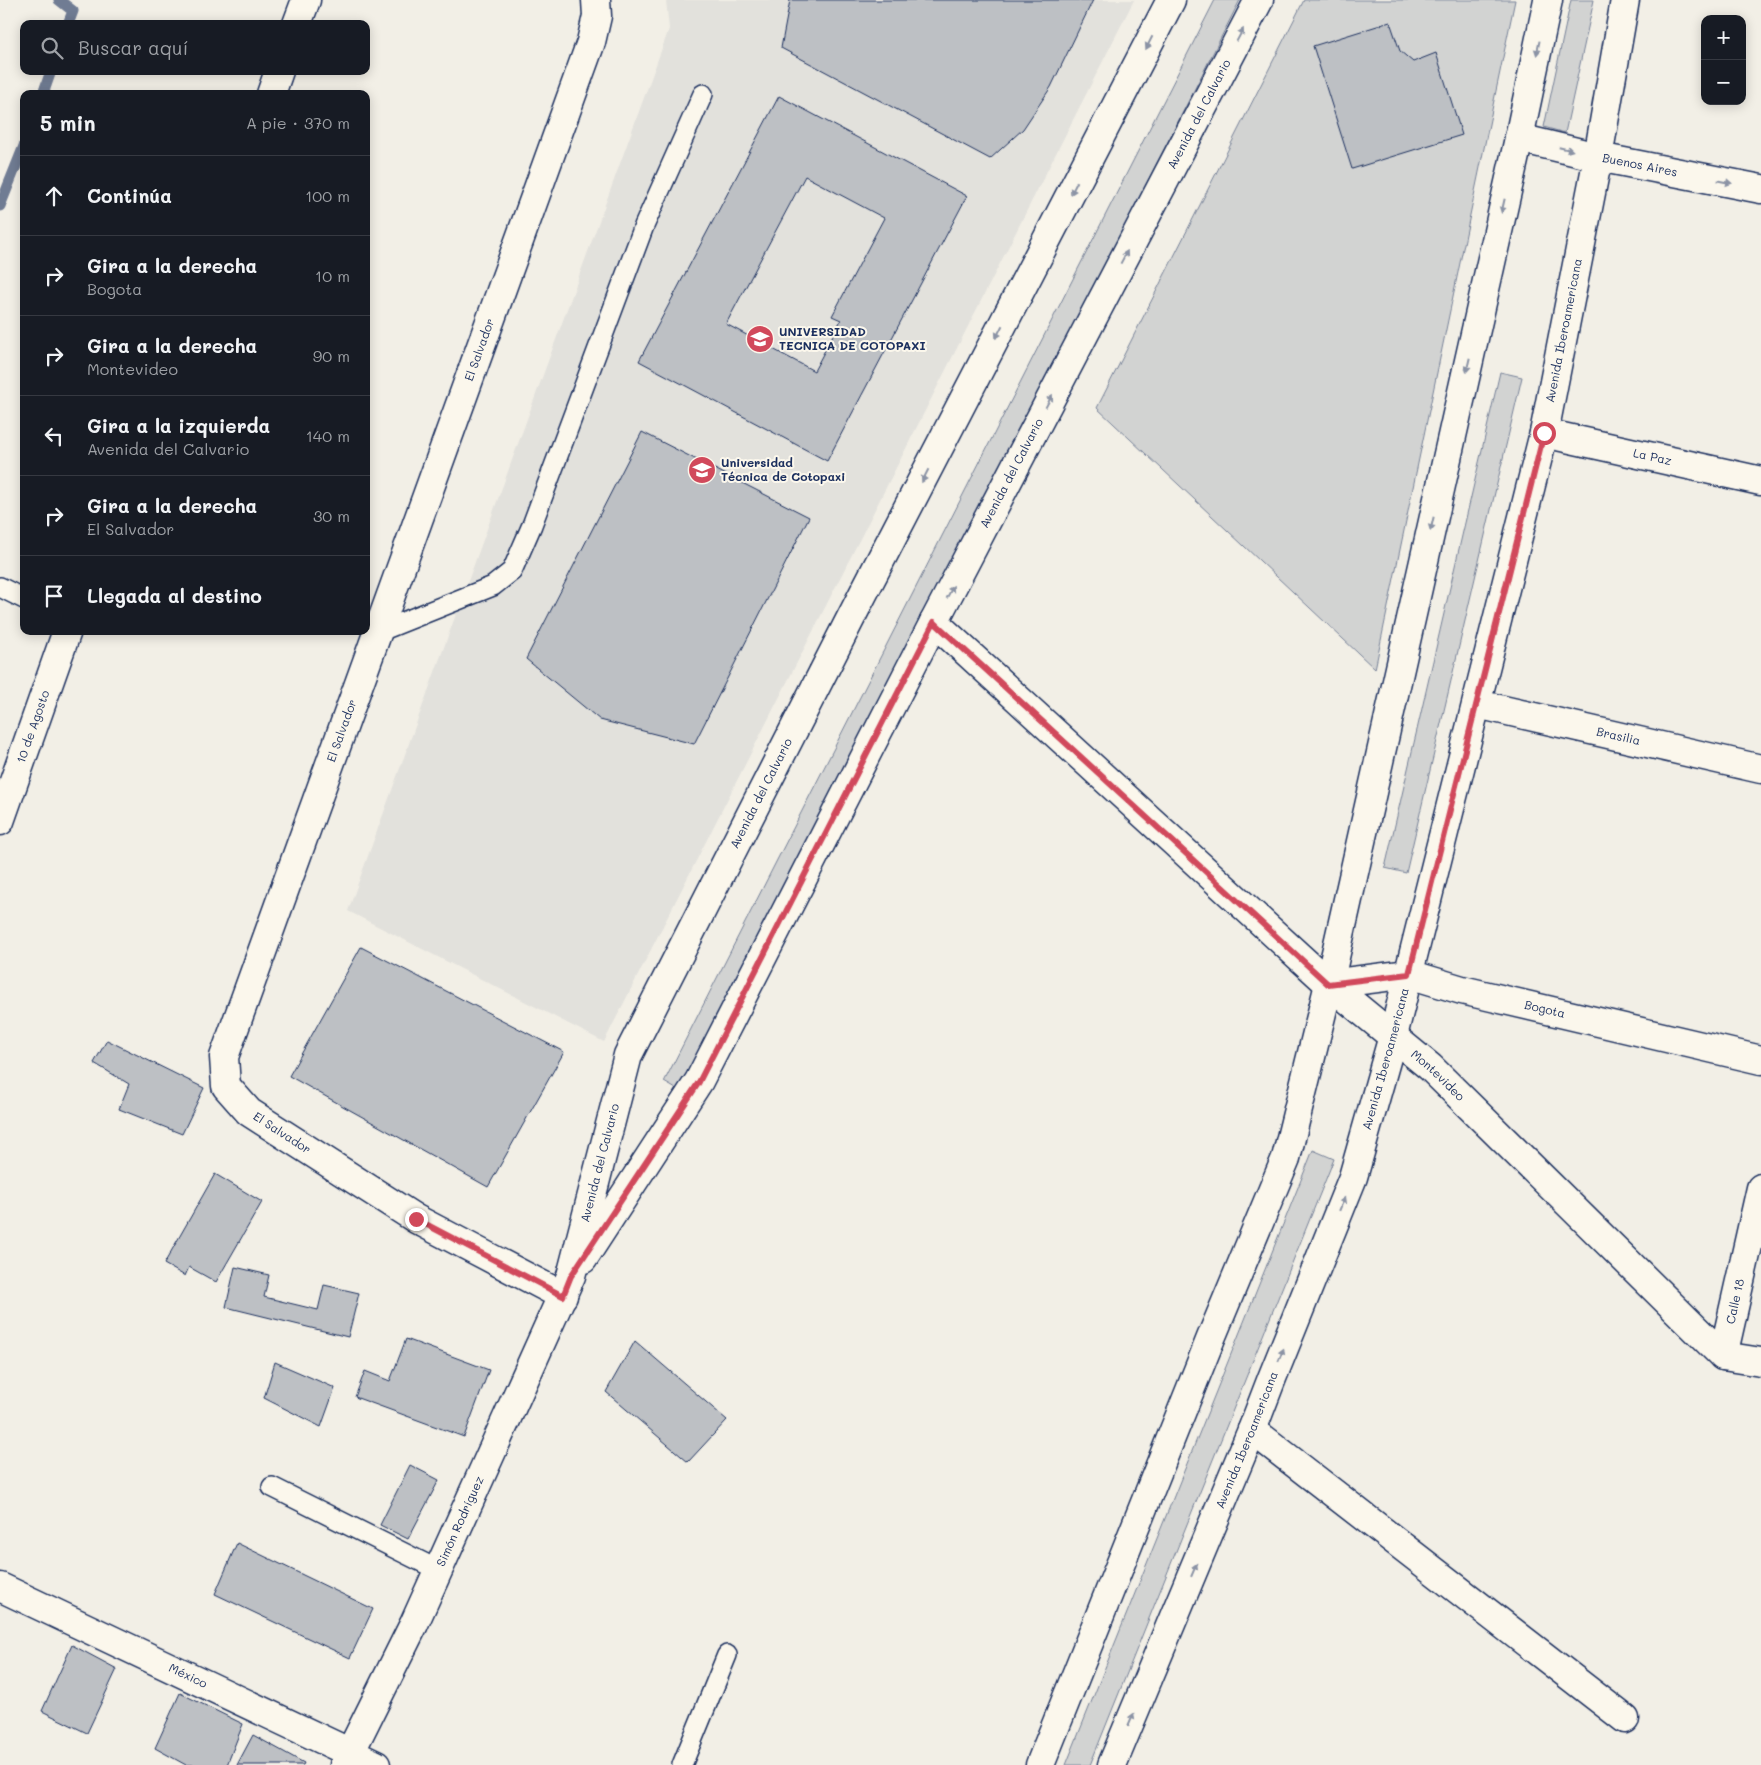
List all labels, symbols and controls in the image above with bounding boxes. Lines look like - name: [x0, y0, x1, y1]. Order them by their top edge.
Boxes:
- map controls: [1701, 15, 1746, 105]
- button: +: [1701, 15, 1746, 60]
- search box: [20, 20, 370, 75]
- one-way arrow: [1236, 28, 1244, 43]
- icon: search: [38, 34, 66, 62]
- text: Buscar aquí: [78, 35, 188, 60]
- one-way arrow: [1145, 36, 1153, 51]
- one-way arrow: [1534, 40, 1542, 55]
- street label: Avenida del Calvario: [1163, 56, 1234, 171]
- button: −: [1701, 60, 1746, 105]
- text: 5 min: [40, 109, 96, 136]
- text: A pie · 370 m: [246, 112, 350, 133]
- one-way arrow: [1558, 146, 1573, 154]
- street label: Buenos Aires: [1601, 149, 1679, 179]
- one-way arrow: [1717, 178, 1733, 186]
- one-way arrow: [1070, 180, 1078, 195]
- icon: ahead: [40, 182, 68, 210]
- text: Continúa: [87, 183, 172, 208]
- text: 100 m: [305, 185, 350, 206]
- one-way arrow: [1499, 199, 1507, 214]
- one-way arrow: [1120, 250, 1128, 264]
- text: Gira a la derecha: [87, 253, 257, 278]
- street label: Avenida Iberoamericana: [1541, 257, 1585, 404]
- icon: right: [40, 262, 68, 290]
- text: 10 m: [315, 265, 350, 286]
- text: Bogota: [87, 278, 142, 299]
- street label: El Salvador: [460, 316, 497, 383]
- place label: UNIVERSIDAD TECNICA DE COTOPAXI: [779, 323, 926, 353]
- school or university icon: UNIVERSIDAD TECNICA DE COTOPAXI: [745, 324, 775, 354]
- one-way arrow: [995, 325, 1003, 339]
- text: Gira a la derecha: [87, 333, 257, 358]
- icon: right: [40, 342, 68, 370]
- text: 90 m: [313, 345, 350, 366]
- one-way arrow: [1463, 357, 1471, 373]
- text: Montevideo: [87, 358, 178, 379]
- one-way arrow: [1045, 394, 1053, 408]
- text: Gira a la izquierda: [87, 413, 270, 438]
- street label: Avenida del Calvario: [976, 415, 1046, 530]
- icon: left: [40, 422, 68, 450]
- route start: [1533, 422, 1556, 445]
- text: 140 m: [306, 425, 350, 446]
- text: Avenida del Calvario: [87, 438, 249, 459]
- street label: La Paz: [1632, 444, 1674, 468]
- place label: Universidad Técnica de Cotopaxi: [721, 454, 845, 484]
- school or university icon: Universidad Técnica de Cotopaxi: [687, 455, 717, 485]
- one-way arrow: [920, 469, 929, 483]
- text: Gira a la derecha: [87, 493, 257, 518]
- icon: right: [40, 502, 68, 530]
- text: 30 m: [313, 505, 350, 526]
- one-way arrow: [1428, 516, 1436, 531]
- text: El Salvador: [87, 518, 174, 539]
- icon: arrive: [40, 582, 68, 610]
- text: Llegada al destino: [87, 583, 262, 608]
- one-way arrow: [946, 584, 954, 599]
- street label: 10 de Agosto: [12, 688, 53, 765]
- street label: El Salvador: [322, 697, 360, 764]
- street label: Brasilia: [1595, 723, 1642, 748]
- street label: Avenida del Calvario: [726, 735, 795, 851]
- street label: Avenida Iberoamericana: [1358, 986, 1412, 1132]
- street label: Bogota: [1523, 996, 1567, 1021]
- street label: Montevideo: [1408, 1046, 1469, 1104]
- street label: Avenida del Calvario: [576, 1102, 622, 1224]
- street label: El Salvador: [251, 1108, 314, 1157]
- one-way arrow: [1338, 1196, 1346, 1211]
- route end: [405, 1208, 428, 1231]
- street label: Calle 18: [1722, 1277, 1747, 1325]
- one-way arrow: [1277, 1347, 1285, 1362]
- street label: Avenida Iberoamericana: [1211, 1369, 1281, 1511]
- street label: Simón Rodríguez: [432, 1473, 487, 1569]
- one-way arrow: [1190, 1563, 1198, 1577]
- street label: México: [166, 1659, 210, 1691]
- one-way arrow: [1127, 1713, 1135, 1727]

